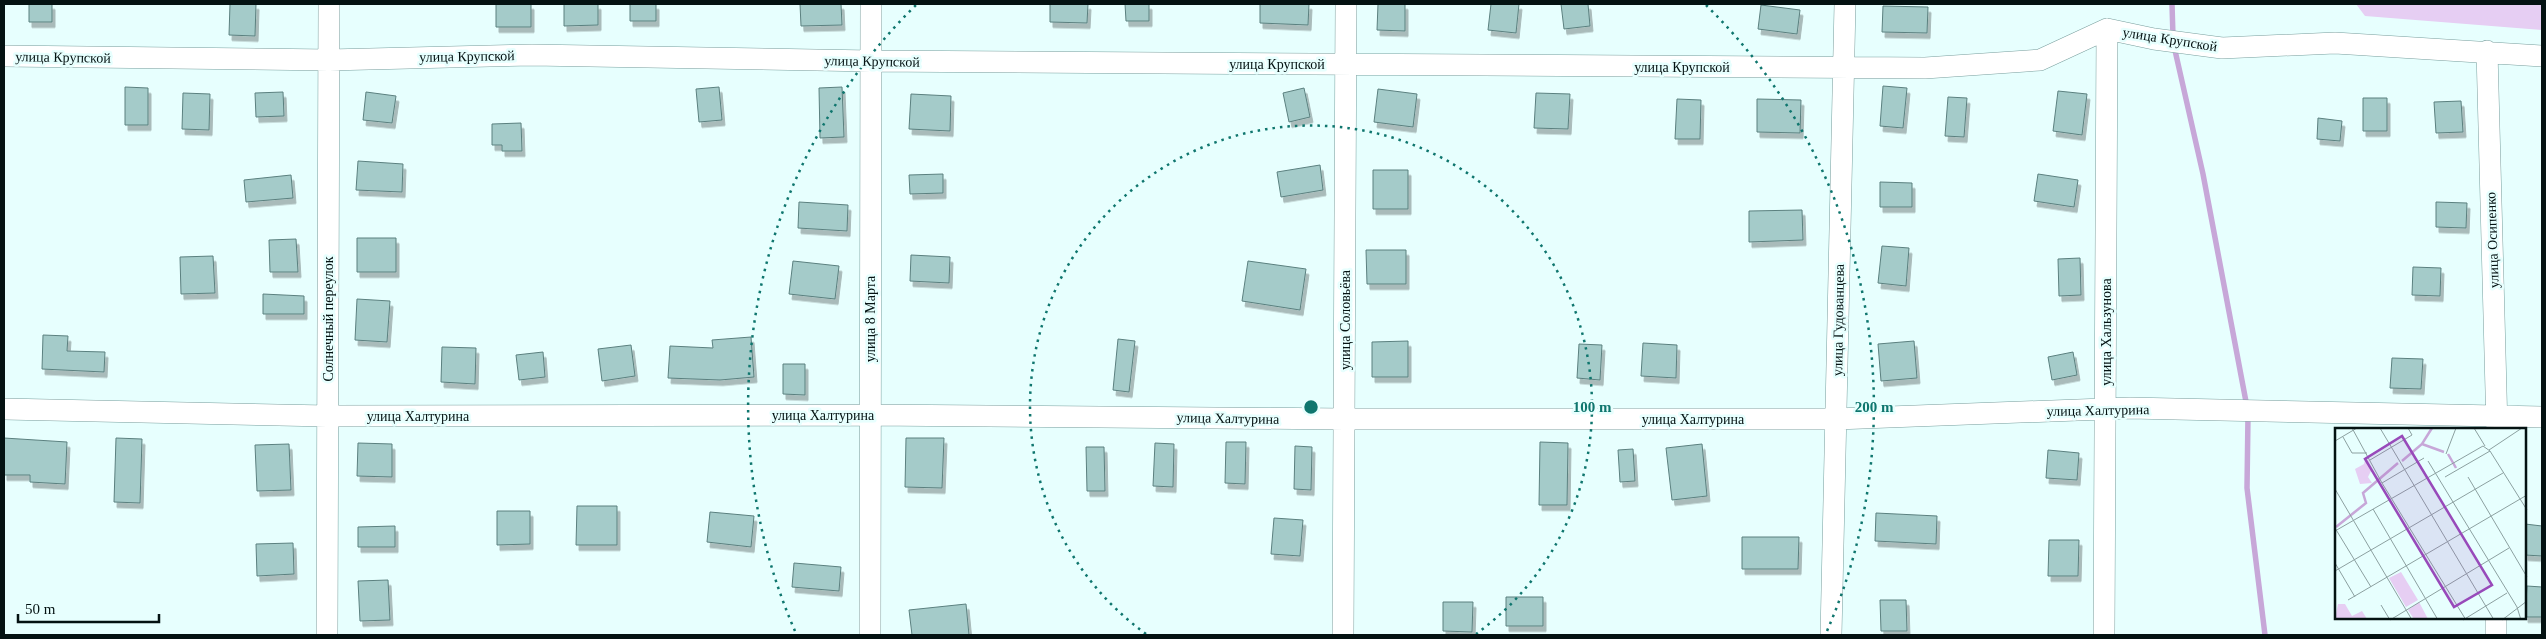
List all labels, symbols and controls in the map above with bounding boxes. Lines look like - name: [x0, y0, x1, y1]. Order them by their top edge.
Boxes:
- street label: улица Крупской: [2122, 25, 2219, 54]
- street label: улица Крупской: [419, 48, 515, 65]
- street label: улица Крупской: [15, 49, 111, 66]
- street label: улица Крупской: [824, 53, 920, 70]
- street label: улица Крупской: [1229, 57, 1325, 72]
- street label: улица Крупской: [1634, 60, 1730, 75]
- street label: улица Осипенко: [2483, 192, 2502, 288]
- street label: Солнечный переулок: [321, 256, 336, 382]
- street label: улица Гудованцева: [1830, 263, 1847, 376]
- street label: улица Соловьёва: [1338, 269, 1353, 370]
- street label: улица 8 Марта: [863, 275, 878, 362]
- street label: улица Хальзунова: [2099, 278, 2114, 386]
- centre of rings: [1302, 398, 1320, 416]
- text: 100 m: [1573, 399, 1612, 415]
- text: 200 m: [1855, 399, 1894, 415]
- street label: улица Халтурина: [2047, 402, 2150, 419]
- street label: улица Халтурина: [772, 408, 875, 423]
- street label: улица Халтурина: [367, 409, 470, 424]
- street label: улица Халтурина: [1177, 410, 1280, 427]
- street label: улица Халтурина: [1642, 412, 1745, 427]
- inset map: [2335, 428, 2526, 619]
- scale bar: [18, 592, 159, 624]
- text: 50 m: [25, 601, 56, 617]

